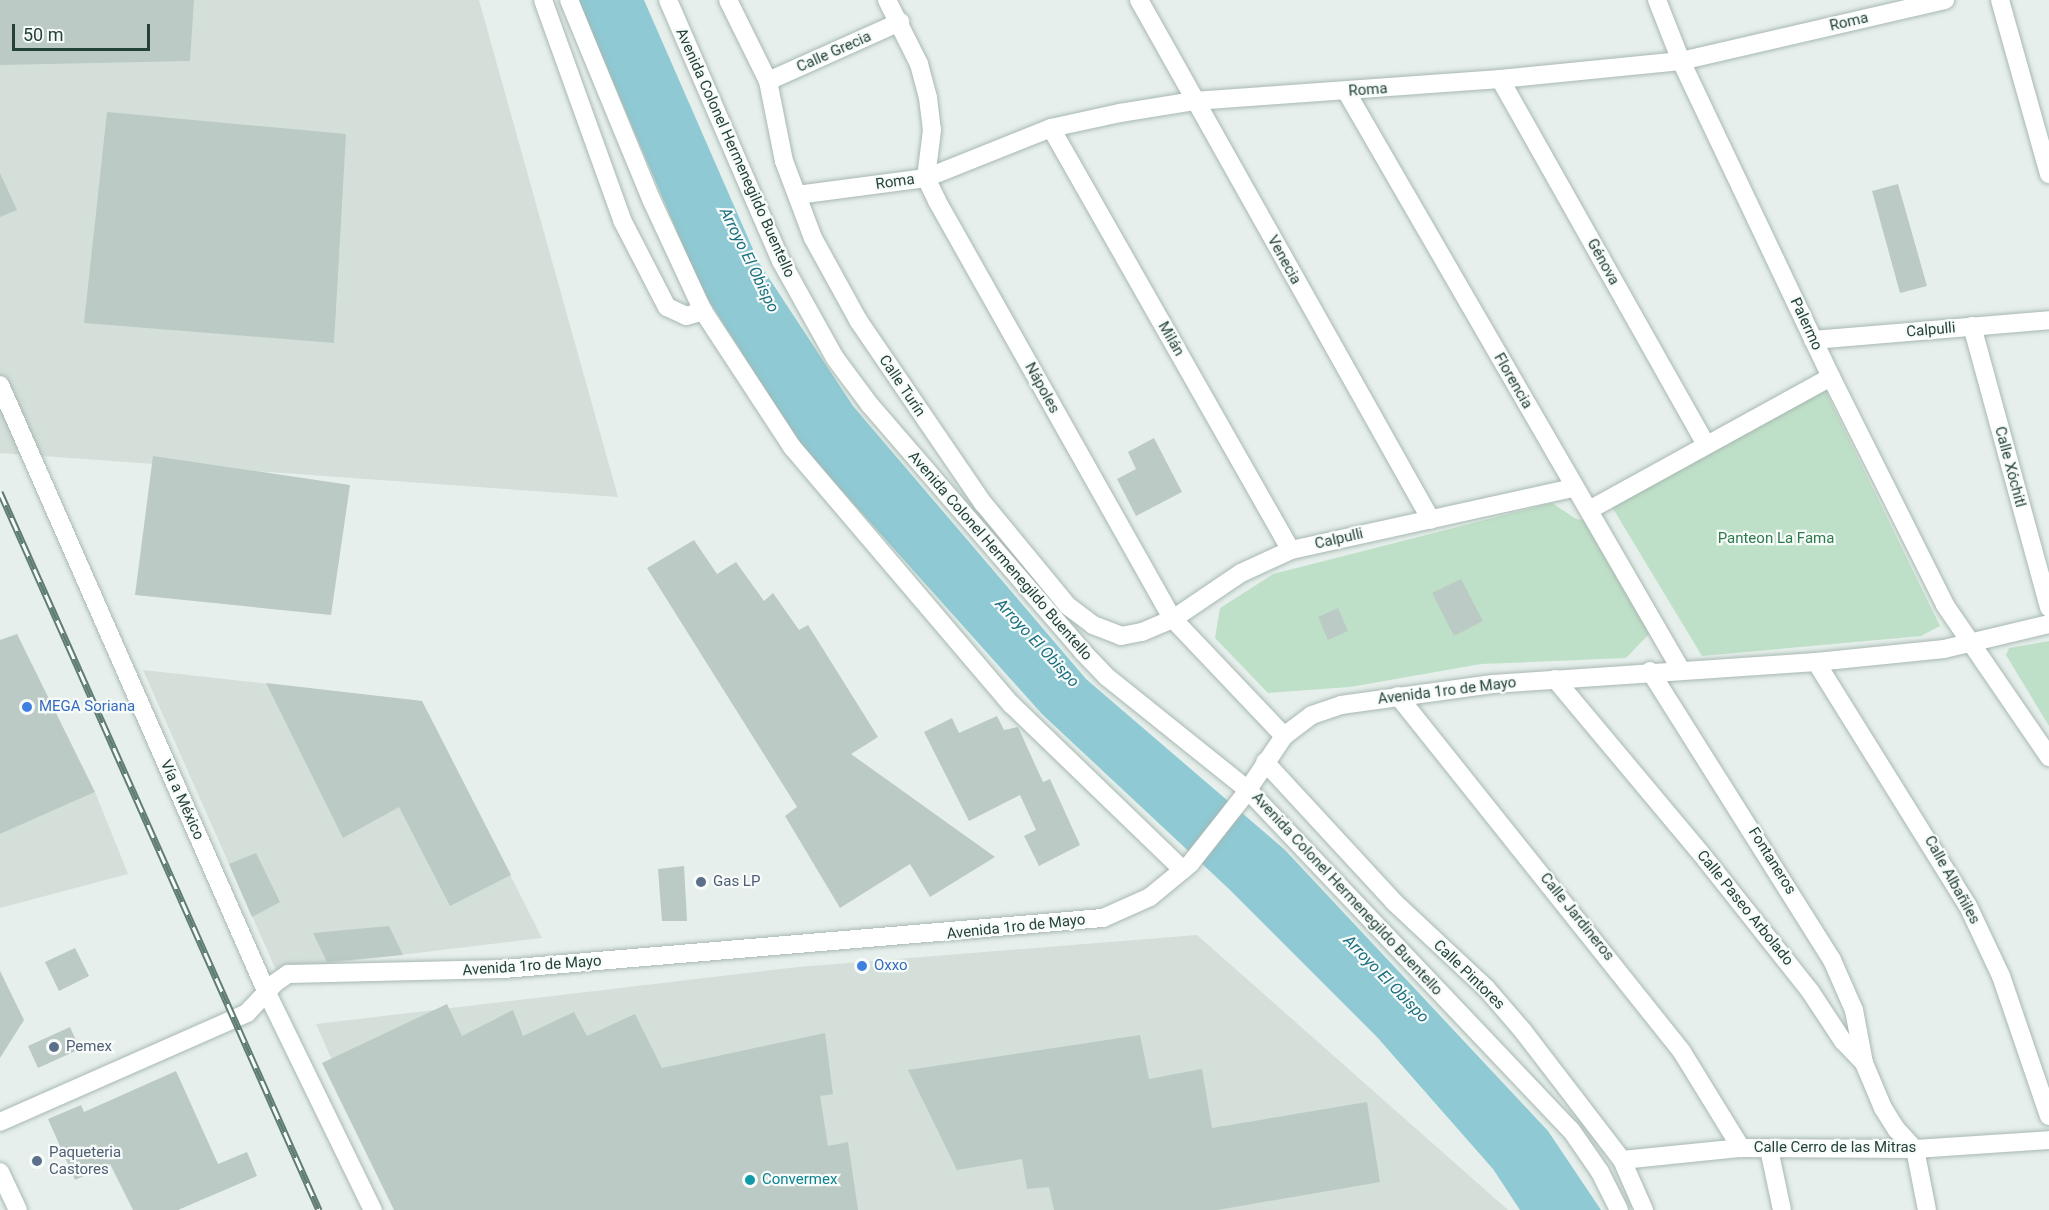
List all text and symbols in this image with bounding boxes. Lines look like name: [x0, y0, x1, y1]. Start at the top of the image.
street label: Roma: [1828, 9, 1870, 35]
scale bar: [15, 12, 153, 50]
text: 50 m: [23, 24, 63, 45]
street label: Avenida Colonel Hermenegildo Buentello: [672, 26, 798, 280]
street label: Calle Grecia: [794, 28, 874, 76]
street label: Roma: [1348, 80, 1388, 100]
street label: Roma: [874, 170, 916, 194]
water label: Arroyo El Obispo: [715, 204, 783, 316]
street label: Venecia: [1263, 232, 1305, 288]
street label: Génova: [1583, 236, 1623, 288]
street label: Palermo: [1786, 295, 1826, 353]
street label: Milán: [1154, 319, 1188, 359]
street label: Calpulli: [1906, 319, 1956, 341]
street label: Florencia: [1490, 350, 1536, 412]
street label: Calle Turín: [875, 352, 929, 420]
street label: Nápoles: [1021, 360, 1063, 416]
street label: Calle Xóchitl: [1991, 425, 2029, 509]
street label: Avenida Colonel Hermenegildo Buentello: [904, 448, 1096, 664]
street label: Calpulli: [1313, 525, 1365, 553]
park label: Panteon La Fama: [1718, 530, 1834, 548]
water label: Arroyo El Obispo: [991, 595, 1083, 691]
street label: Avenida 1ro de Mayo: [1377, 674, 1517, 708]
place label: MEGA Soriana: [39, 698, 135, 716]
marker: MEGA Soriana: [20, 700, 34, 714]
street label: Vía a México: [156, 757, 208, 843]
street label: Avenida Colonel Hermenegildo Buentello: [1248, 789, 1446, 999]
street label: Fontaneros: [1744, 824, 1800, 898]
street label: Calle Albañiles: [1920, 833, 1984, 927]
street label: Calle Paseo Arbolado: [1693, 847, 1797, 969]
street label: Calle Jardineros: [1536, 869, 1618, 965]
place label: Gas LP: [713, 873, 760, 891]
marker: Gas LP: [694, 875, 708, 889]
street label: Avenida 1ro de Mayo: [946, 911, 1086, 943]
water label: Arroyo El Obispo: [1339, 931, 1433, 1027]
street label: Calle Pintores: [1430, 936, 1508, 1014]
street label: Avenida 1ro de Mayo: [462, 952, 602, 980]
place label: Oxxo: [874, 957, 908, 975]
marker: Oxxo: [855, 959, 869, 973]
place label: Pemex: [66, 1038, 112, 1056]
marker: Pemex: [47, 1040, 61, 1054]
street label: Calle Cerro de las Mitras: [1754, 1139, 1916, 1157]
place label: Paqueteria Castores: [49, 1143, 121, 1178]
marker: Paqueteria Castores: [30, 1154, 44, 1168]
place label: Convermex: [762, 1171, 837, 1189]
marker: Convermex: [743, 1173, 757, 1187]

